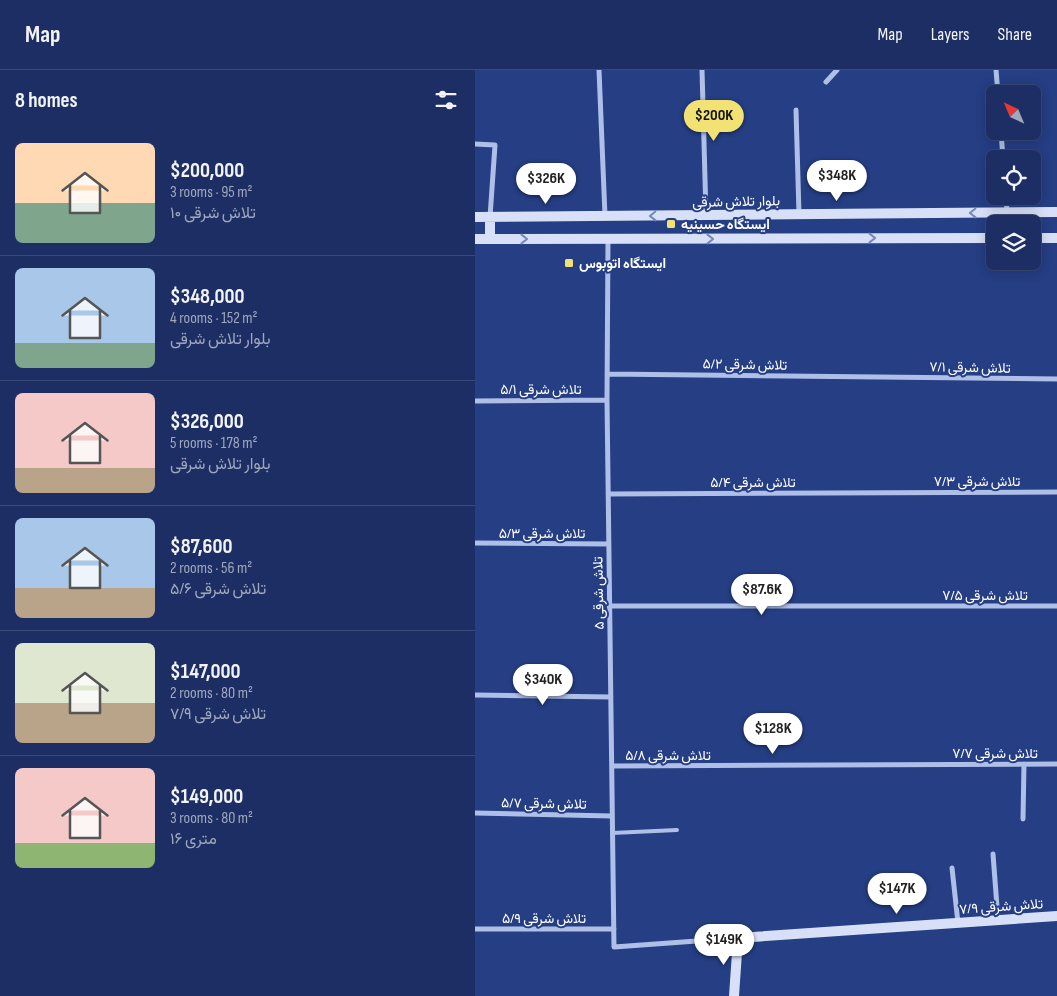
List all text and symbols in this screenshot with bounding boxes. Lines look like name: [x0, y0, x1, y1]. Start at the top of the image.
text: Map: [25, 20, 60, 49]
text: Map: [878, 24, 903, 45]
text: Layers: [931, 24, 970, 45]
text: Share: [998, 24, 1032, 45]
north arrow: [986, 85, 1041, 140]
map controls: [986, 85, 1041, 270]
icon: filters: [432, 86, 460, 114]
text: 8 homes: [15, 88, 78, 113]
pin: $200K: [679, 100, 749, 142]
text: $200K: [695, 106, 733, 125]
button: locate: [986, 150, 1041, 205]
text: $200,000: [170, 158, 244, 183]
pin: $348K: [802, 160, 872, 202]
pin: $326K: [511, 162, 581, 205]
icon: home: [55, 163, 115, 223]
text: $348K: [818, 166, 856, 185]
text: $326K: [527, 169, 565, 188]
text: 3 rooms · 95 m²: [170, 183, 252, 202]
street label: بلوار تلاش شرقی: [692, 192, 780, 211]
text: تلاش شرقی ۱۰: [170, 204, 256, 223]
one-way arrow: [969, 208, 977, 218]
one-way arrow: [649, 211, 657, 221]
button: layers: [986, 215, 1041, 270]
place label: ایستگاه حسینیه: [681, 216, 770, 233]
marker: ایستگاه حسینیه: [665, 218, 677, 230]
one-way arrow: [868, 233, 876, 243]
one-way arrow: [520, 234, 528, 244]
one-way arrow: [706, 234, 714, 244]
place label: ایستگاه اتوبوس: [579, 255, 666, 272]
marker: ایستگاه اتوبوس: [563, 257, 575, 269]
text: $348,000: [170, 284, 245, 309]
icon: home: [55, 288, 115, 348]
text: 4 rooms · 152 m²: [170, 309, 258, 328]
text: بلوار تلاش شرقی: [170, 330, 270, 349]
street label: ۵/۲ تلاش شرقی: [702, 355, 788, 374]
street label: ۷/۱ تلاش شرقی: [929, 358, 1011, 377]
street label: ۵/۱ تلاش شرقی: [500, 381, 582, 398]
text: $326,000: [170, 409, 244, 434]
icon: home: [55, 413, 115, 473]
text: 5 rooms · 178 m²: [170, 434, 258, 453]
text: بلوار تلاش شرقی: [170, 455, 270, 474]
street label: ۷/۳ تلاش شرقی: [934, 473, 1021, 490]
street label: ۵/۴ تلاش شرقی: [710, 474, 796, 491]
street label: ۵/۳ تلاش شرقی: [499, 525, 586, 542]
text: $87,600: [170, 534, 232, 559]
icon: home: [55, 538, 115, 598]
street label: ۵ تلاش شرقی: [589, 556, 608, 630]
text: 2 rooms · 56 m²: [170, 559, 252, 578]
pin: $87.6K: [721, 574, 803, 616]
text: ۵/۶ تلاش شرقی: [170, 580, 266, 599]
text: $87.6K: [742, 580, 782, 599]
street label: ۷/۵ تلاش شرقی: [942, 587, 1028, 604]
text: $147,000: [170, 659, 241, 684]
icon: home: [55, 663, 115, 723]
pin: $340K: [508, 664, 578, 706]
text: $340K: [524, 670, 562, 689]
text: 2 rooms · 80 m²: [170, 684, 253, 703]
text: ۷/۹ تلاش شرقی: [170, 705, 266, 724]
pin: $128K: [738, 712, 808, 755]
text: $128K: [754, 719, 792, 738]
street label: ۷/۷ تلاش شرقی: [952, 745, 1038, 762]
street label: ۵/۸ تلاش شرقی: [625, 747, 711, 764]
text: $149,000: [170, 784, 243, 809]
icon: home: [55, 788, 115, 848]
street label: ۵/۷ تلاش شرقی: [501, 794, 587, 813]
text: 3 rooms · 80 m²: [170, 809, 253, 828]
text: ۱۶ متری: [170, 830, 217, 849]
pin: $147K: [862, 872, 932, 915]
text: $147K: [879, 879, 915, 898]
street label: ۷/۹ تلاش شرقی: [958, 895, 1044, 918]
street label: ۵/۹ تلاش شرقی: [502, 910, 586, 927]
pin: $149K: [689, 924, 759, 966]
text: $149K: [705, 930, 743, 949]

